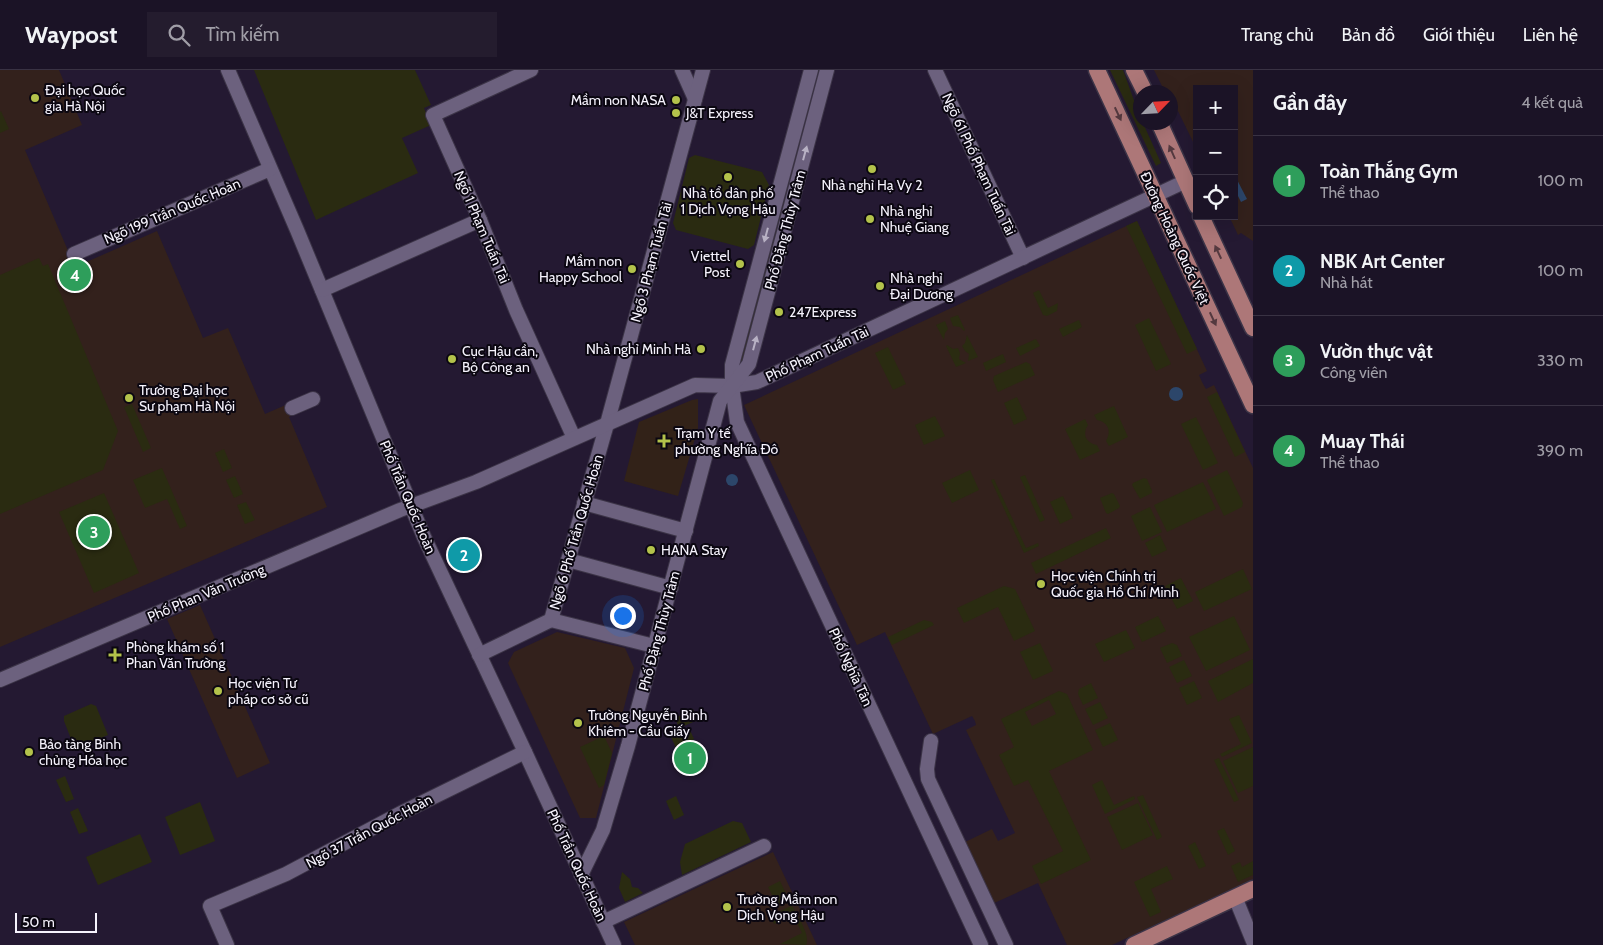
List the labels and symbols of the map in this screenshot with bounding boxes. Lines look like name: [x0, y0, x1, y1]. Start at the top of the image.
place label: Đại học Quốc gia Hà Nội: [45, 81, 125, 115]
north arrow: [1133, 85, 1178, 130]
street label: Ngõ 61 Phố Phạm Tuấn Tài: [938, 90, 1020, 238]
place label: Mầm non NASA: [571, 91, 666, 109]
marker: Đại học Quốc gia Hà Nội: [29, 92, 41, 104]
marker: Mầm non NASA: [670, 94, 682, 106]
place label: J&T Express: [685, 104, 753, 122]
marker: J&T Express: [670, 107, 682, 119]
one-way arrow: [1114, 107, 1122, 121]
one-way arrow: [801, 145, 809, 160]
one-way arrow: [1168, 145, 1176, 159]
marker: Nhà nghỉ Hạ Vy 2: [866, 163, 878, 175]
street label: Ngõ 1 Phạm Tuấn Tài: [450, 168, 514, 286]
street label: Phố Đặng Thùy Trâm: [760, 168, 810, 292]
street label: Đường Hoàng Quốc Việt: [1136, 169, 1214, 308]
marker: Nhà tổ dân phố 1 Dịch Vọng Hậu: [722, 171, 734, 183]
street label: Ngõ 199 Trần Quốc Hoàn: [101, 174, 243, 248]
place label: Nhà nghỉ Hạ Vy 2: [821, 176, 923, 194]
place label: Nhà tổ dân phố 1 Dịch Vọng Hậu: [680, 184, 776, 218]
street label: Ngõ 3 Phạm Tuấn Tài: [626, 200, 676, 324]
place label: Nhà nghỉ Nhuệ Giang: [880, 202, 950, 236]
marker: Nhà nghỉ Nhuệ Giang: [864, 213, 876, 225]
one-way arrow: [762, 228, 770, 243]
one-way arrow: [1214, 245, 1222, 259]
place label: Viettel Post: [691, 247, 731, 281]
place label: Mầm non Happy School: [539, 252, 623, 286]
pin: 4: [59, 256, 91, 294]
marker: Viettel Post: [734, 258, 746, 270]
marker: Mầm non Happy School: [626, 263, 638, 275]
place label: Nhà nghỉ Đại Dương: [890, 269, 954, 303]
marker: Nhà nghỉ Đại Dương: [874, 280, 886, 292]
place label: 247Express: [789, 303, 857, 321]
marker: 247Express: [773, 306, 785, 318]
one-way arrow: [1209, 312, 1217, 326]
street label: Phố Phạm Tuấn Tài: [763, 322, 871, 386]
one-way arrow: [751, 336, 759, 351]
place label: Nhà nghỉ Minh Hà: [586, 340, 691, 358]
place label: Cục Hậu cần, Bộ Công an: [462, 342, 538, 376]
marker: Nhà nghỉ Minh Hà: [695, 343, 707, 355]
marker: Cục Hậu cần, Bộ Công an: [446, 353, 458, 365]
place label: Trường Đại học Sư phạm Hà Nội: [139, 381, 235, 415]
marker: Trường Đại học Sư phạm Hà Nội: [123, 392, 135, 404]
place label: Trạm Y tế phường Nghĩa Đô: [675, 424, 779, 458]
marker: Trạm Y tế phường Nghĩa Đô: [657, 434, 671, 448]
street label: Phố Trần Quốc Hoàn: [376, 437, 440, 557]
street label: Ngõ 6 Phố Trần Quốc Hoàn: [545, 452, 607, 612]
pin: 3: [78, 513, 110, 551]
pin: 2: [448, 536, 480, 574]
place label: HANA Stay: [661, 541, 727, 559]
marker: HANA Stay: [645, 544, 657, 556]
street label: Phố Phan Văn Trường: [145, 560, 268, 626]
place label: Học viện Chính trị Quốc gia Hồ Chí Minh: [1051, 567, 1179, 601]
street label: Phố Đặng Thùy Trâm: [634, 569, 684, 693]
marker: Học viện Chính trị Quốc gia Hồ Chí Minh: [1035, 578, 1047, 590]
your location: [610, 603, 636, 629]
street label: Phố Nghĩa Tân: [825, 625, 877, 709]
place label: Phòng khám số 1 Phan Văn Trường: [126, 638, 226, 672]
marker: Phòng khám số 1 Phan Văn Trường: [108, 648, 122, 662]
place label: Học viện Tư pháp cơ sở cũ: [228, 674, 309, 708]
marker: Học viện Tư pháp cơ sở cũ: [212, 685, 224, 697]
place label: Trường Nguyễn Bỉnh Khiêm - Cầu Giấy: [588, 706, 707, 740]
marker: Trường Nguyễn Bỉnh Khiêm - Cầu Giấy: [572, 717, 584, 729]
place label: Bảo tàng Binh chủng Hóa học: [39, 735, 127, 769]
pin: 1: [674, 739, 706, 777]
marker: Bảo tàng Binh chủng Hóa học: [23, 746, 35, 758]
street label: Ngõ 37 Trần Quốc Hoàn: [303, 790, 435, 872]
street label: Phố Trần Quốc Hoàn: [543, 806, 611, 924]
place label: Trường Mầm non Dịch Vọng Hậu: [737, 890, 838, 924]
marker: Trường Mầm non Dịch Vọng Hậu: [721, 901, 733, 913]
scale bar: [15, 910, 98, 933]

